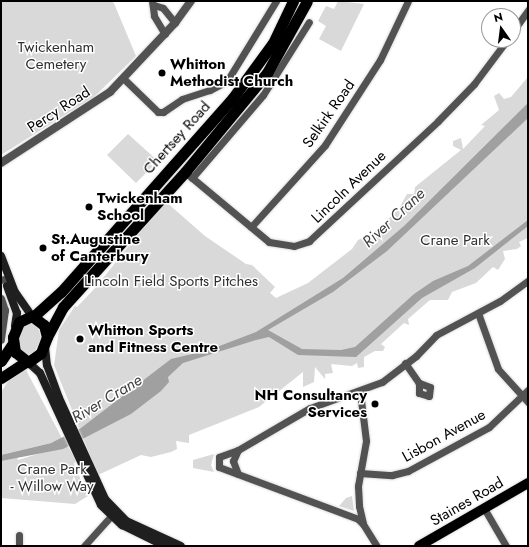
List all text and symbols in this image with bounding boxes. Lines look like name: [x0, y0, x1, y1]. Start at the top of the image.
north arrow: [481, 8, 521, 48]
text: N: [492, 9, 505, 26]
park label: Twickenham Cemetery: [18, 38, 94, 73]
place label: Whitton Methodist Church: [170, 55, 293, 90]
marker: Whitton Methodist Church: [157, 68, 167, 78]
street label: Selkirk Road: [299, 77, 359, 151]
street label: Percy Road: [24, 83, 94, 137]
street label: Chertsey Road: [140, 98, 214, 178]
street label: Lincoln Avenue: [308, 147, 390, 227]
water label: River Crane: [359, 184, 429, 252]
place label: Twickenham School: [97, 189, 182, 224]
marker: Twickenham School: [84, 202, 94, 212]
place label: St.Augustine of Canterbury: [51, 230, 149, 265]
park label: Crane Park: [420, 232, 490, 250]
marker: St.Augustine of Canterbury: [38, 243, 48, 253]
park label: Lincoln Field Sports Pitches: [84, 273, 258, 291]
place label: Whitton Sports and Fitness Centre: [88, 321, 218, 356]
marker: Whitton Sports and Fitness Centre: [75, 334, 85, 344]
water label: River Crane: [68, 371, 146, 427]
place label: NH Consultancy Services: [255, 386, 367, 421]
marker: NH Consultancy Services: [370, 399, 380, 409]
street label: Lisbon Avenue: [399, 406, 489, 466]
park label: Crane Park - Willow Way: [10, 460, 94, 495]
street label: Staines Road: [427, 474, 507, 530]

